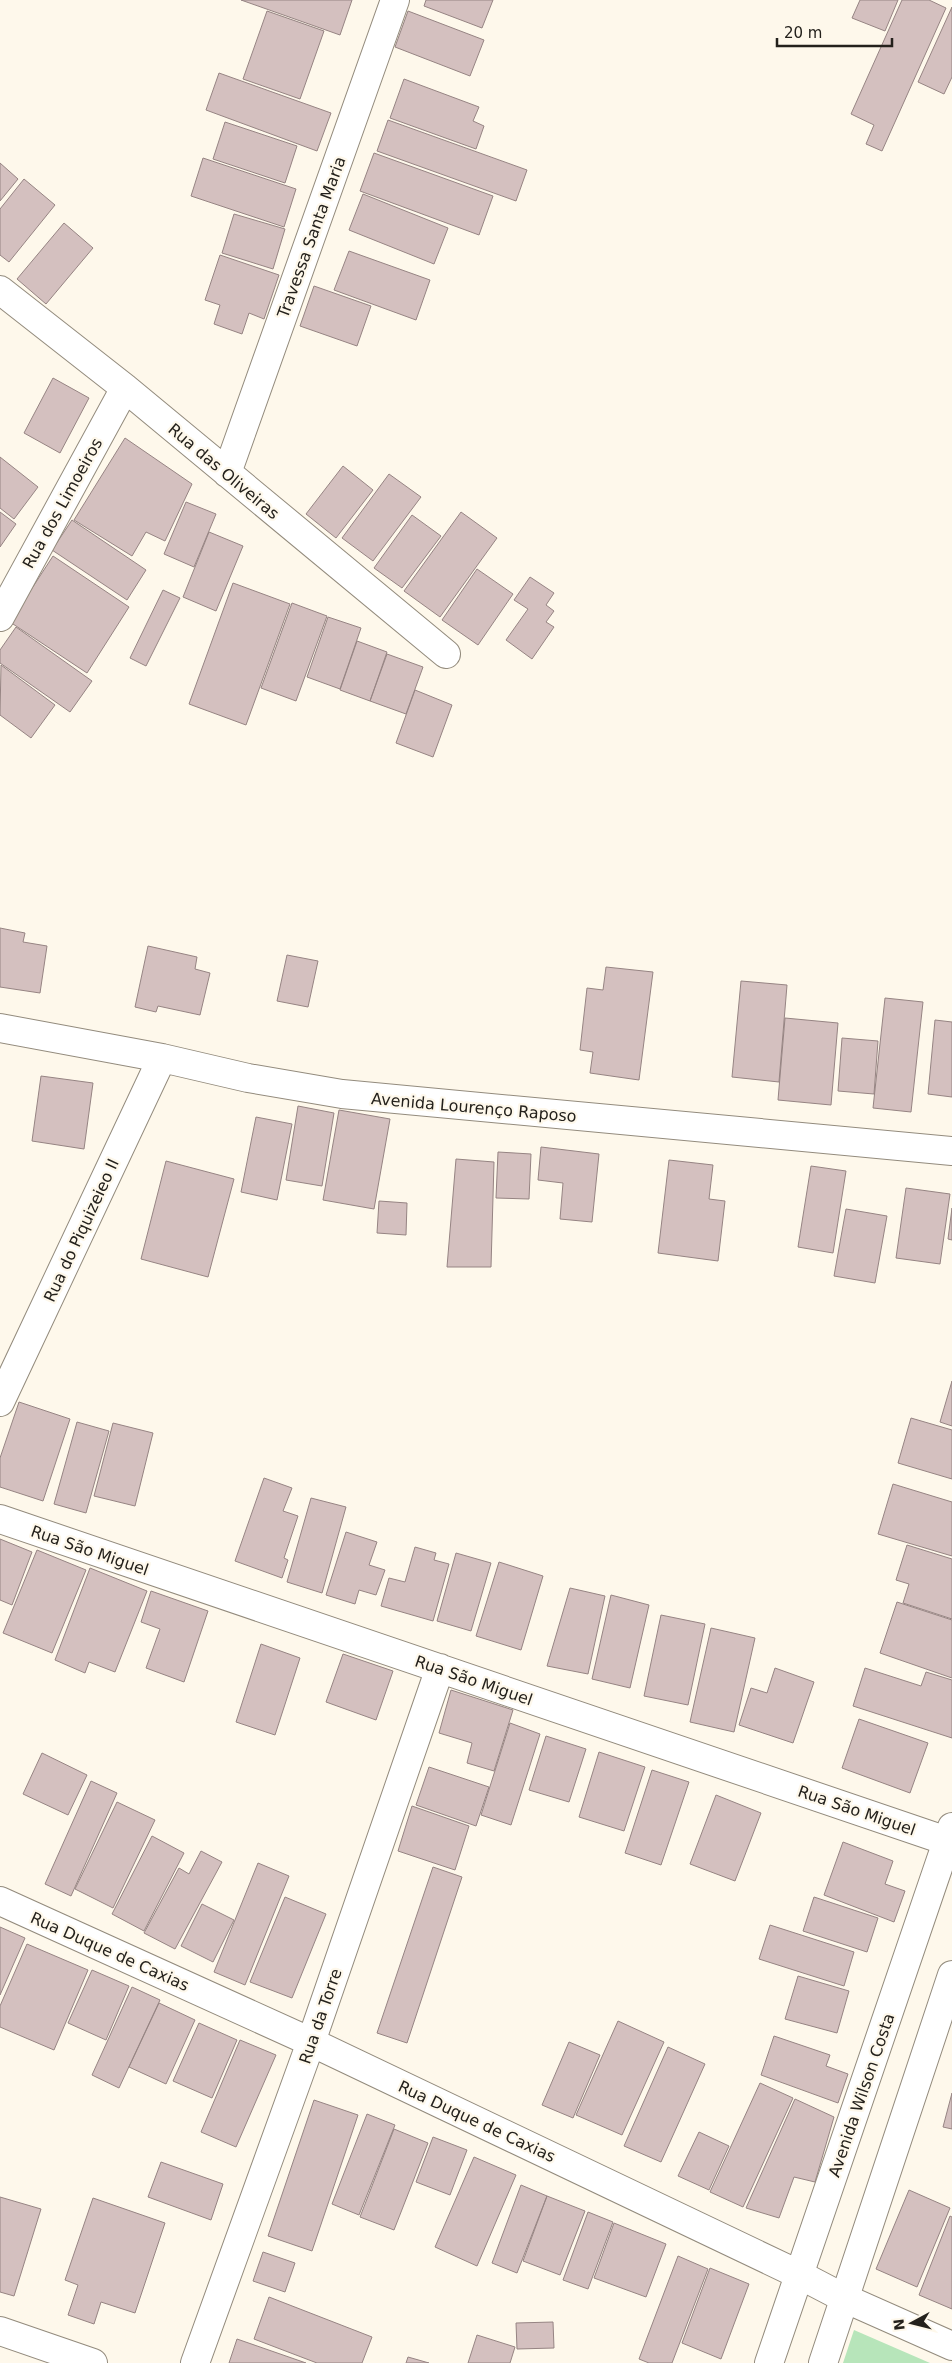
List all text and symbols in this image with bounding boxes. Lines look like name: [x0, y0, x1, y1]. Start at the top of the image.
scale bar: [777, 15, 892, 47]
text: 20 m: [784, 24, 822, 42]
street label: Travessa Santa Maria: [273, 154, 350, 321]
street label: Rua das Oliveiras: [164, 420, 283, 523]
street label: Rua dos Limoeiros: [19, 435, 106, 572]
street label: Avenida Lourenço Raposo: [370, 1089, 577, 1126]
street label: Rua do Piquizeieo II: [40, 1156, 123, 1305]
street label: Rua São Miguel: [29, 1521, 151, 1579]
street label: Rua São Miguel: [413, 1651, 535, 1709]
street label: Rua São Miguel: [796, 1781, 918, 1839]
street label: Rua Duque de Caxias: [28, 1908, 192, 1995]
street label: Rua da Torre: [295, 1966, 346, 2066]
street label: Avenida Wilson Costa: [824, 2011, 898, 2180]
street label: Rua Duque de Caxias: [395, 2077, 558, 2166]
north arrow: [887, 2298, 937, 2348]
text: N: [890, 2318, 908, 2331]

